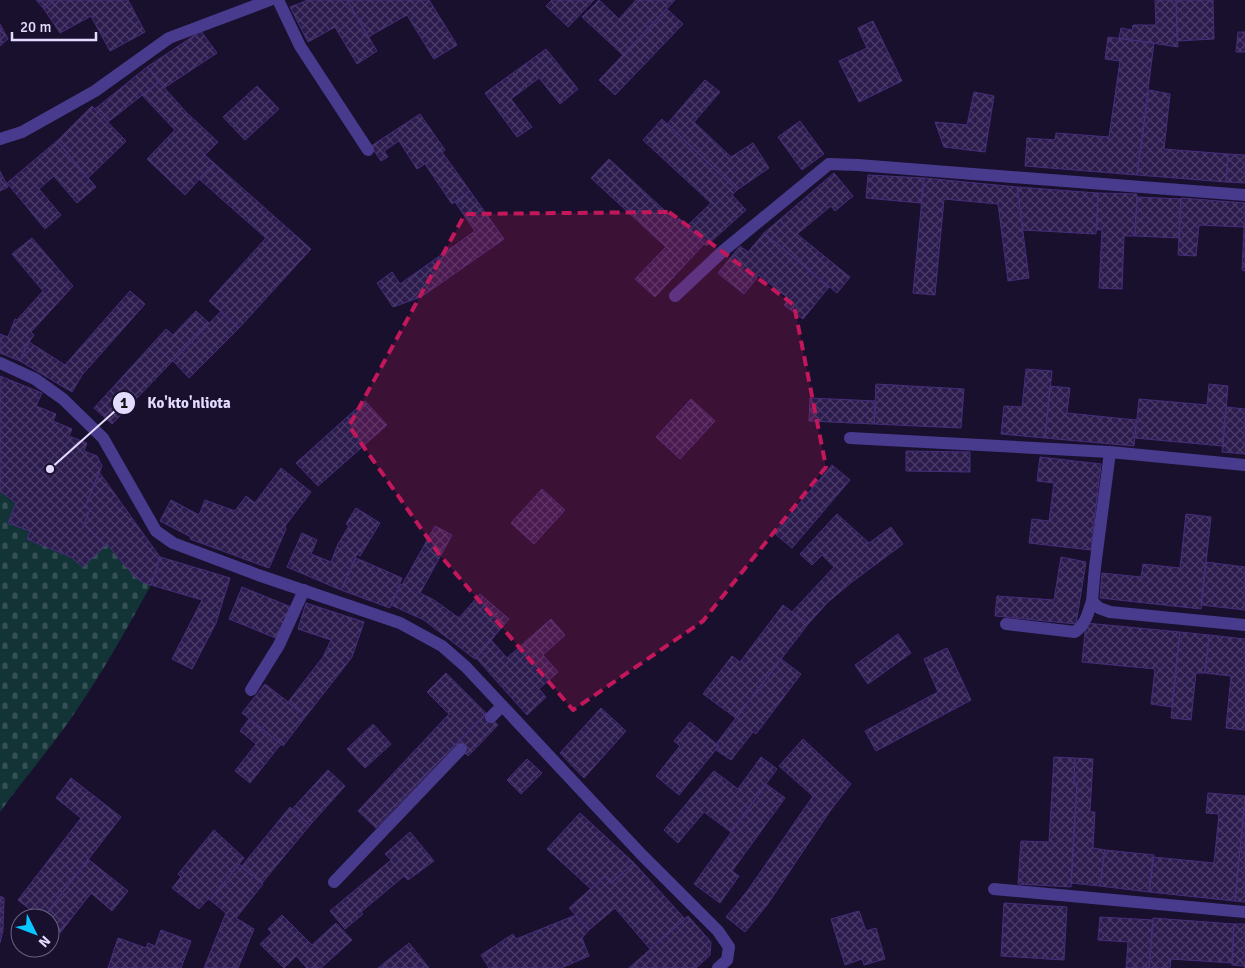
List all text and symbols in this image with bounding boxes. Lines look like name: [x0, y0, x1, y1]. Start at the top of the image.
scale bar: [12, 10, 96, 42]
text: 20 m: [20, 18, 51, 36]
callout: Ko'kto'nliota: [112, 388, 240, 418]
text: 1: [120, 394, 128, 412]
text: Ko'kto'nliota: [147, 394, 231, 412]
north arrow: [10, 908, 60, 958]
text: N: [35, 932, 54, 951]

